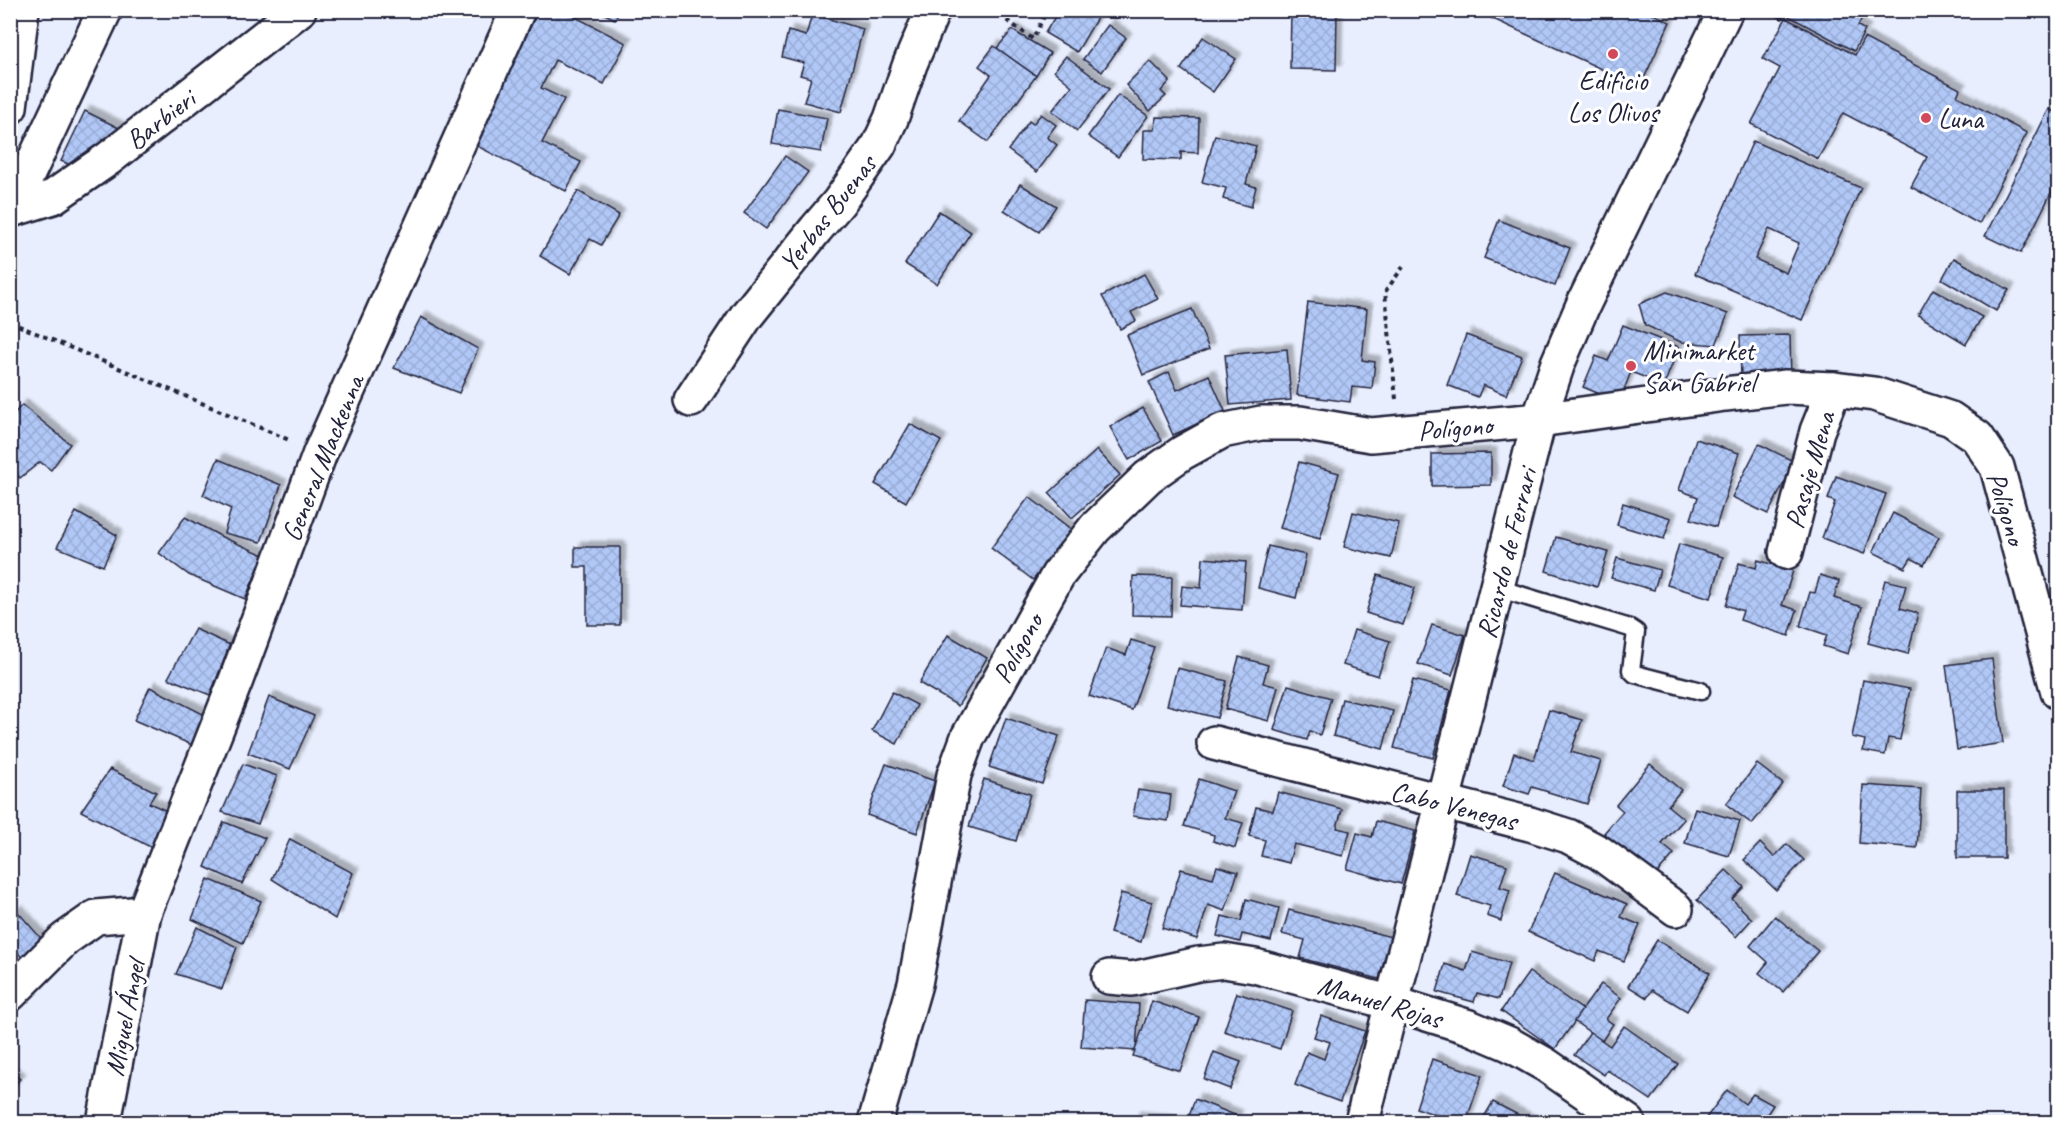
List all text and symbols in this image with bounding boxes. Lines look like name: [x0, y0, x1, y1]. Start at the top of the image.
marker: Edificio Los Olivos: [1606, 47, 1620, 61]
place label: Edificio Los Olivos: [1568, 63, 1661, 130]
street label: Barbieri: [119, 79, 205, 157]
place label: Luna: [1938, 101, 1985, 136]
marker: Luna: [1919, 111, 1933, 125]
street label: Yerbas Buenas: [771, 146, 885, 279]
place label: Minimarket San Gabriel: [1643, 333, 1760, 400]
marker: Minimarket San Gabriel: [1624, 359, 1638, 373]
street label: General Mackenna: [273, 368, 373, 546]
street label: Pasaje Mena: [1776, 406, 1843, 532]
street label: Polígono: [1417, 407, 1497, 448]
street label: Ricardo de Ferrari: [1468, 461, 1545, 642]
street label: Polígono: [1979, 467, 2035, 552]
street label: Polígono: [984, 605, 1052, 689]
street label: Cabo Venegas: [1387, 773, 1523, 839]
street label: Miguel Ángel: [96, 952, 154, 1079]
street label: Manuel Rojas: [1314, 967, 1448, 1036]

